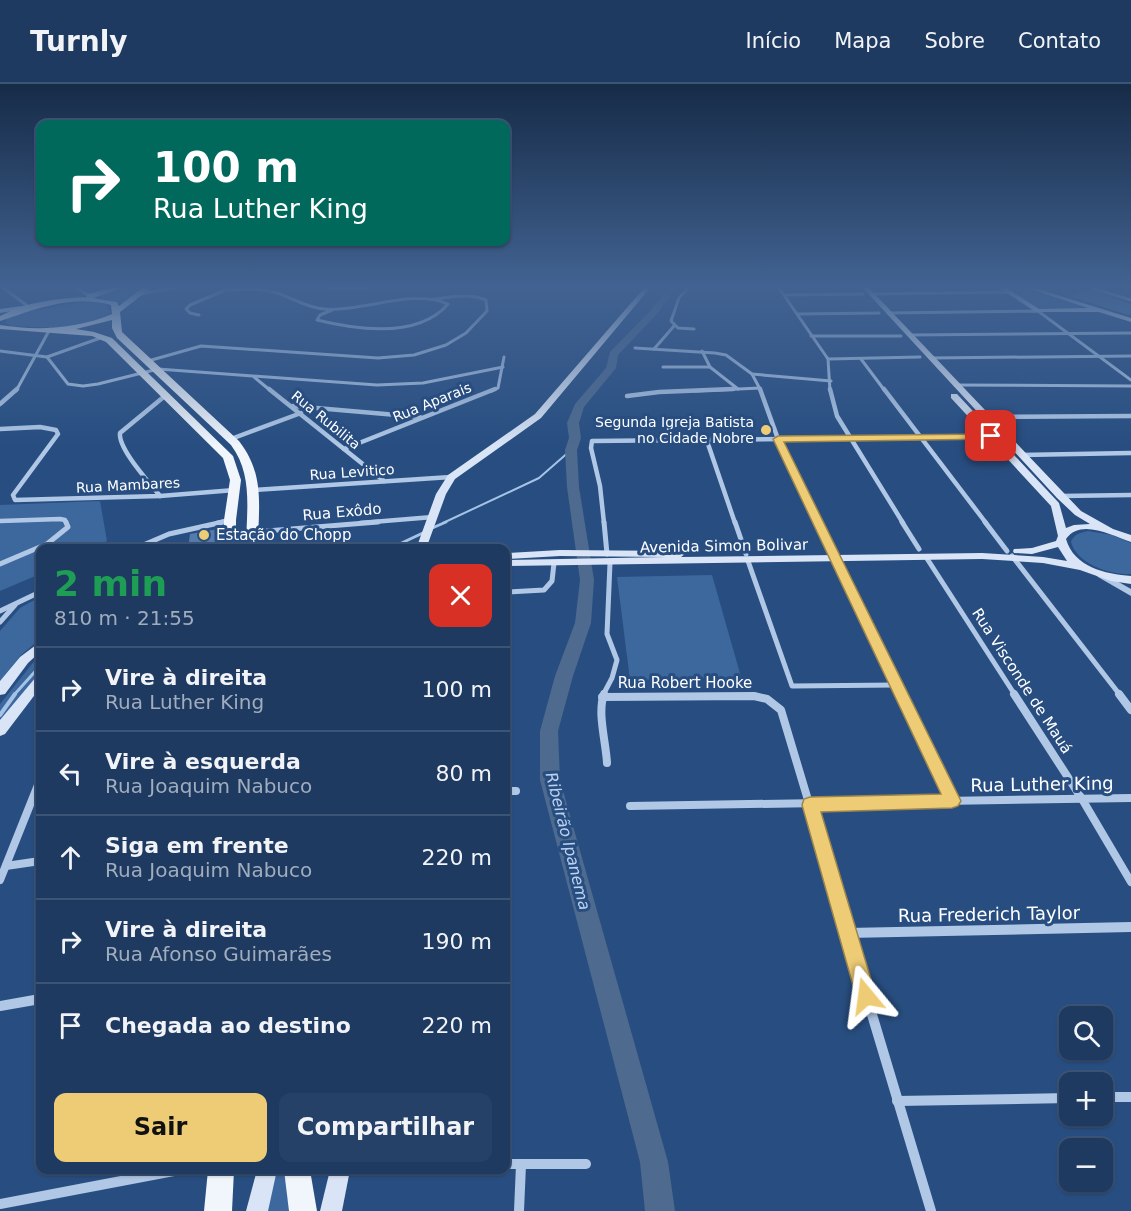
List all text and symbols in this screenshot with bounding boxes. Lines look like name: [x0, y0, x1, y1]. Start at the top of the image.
text: Turnly: [30, 25, 128, 58]
text: Início: [746, 29, 801, 53]
text: Mapa: [834, 29, 891, 53]
text: Sobre: [924, 29, 985, 53]
text: Contato: [1018, 29, 1101, 53]
text: 100 m: [153, 143, 299, 192]
icon: right: [54, 144, 132, 222]
text: Rua Luther King: [153, 193, 368, 224]
street label: Rua Aparais: [390, 379, 474, 425]
street label: Rua Rubilita: [288, 387, 364, 453]
pin: [965, 410, 1016, 461]
place label: Segunda Igreja Batista no Cidade Nobre: [595, 414, 754, 446]
icon: arrive: [974, 419, 1007, 452]
marker: Segunda Igreja Batista no Cidade Nobre: [759, 423, 773, 437]
street label: Rua Levitico: [309, 461, 395, 483]
street label: Rua Mambares: [76, 474, 180, 496]
street label: Rua Exôdo: [302, 500, 382, 524]
place label: Estação do Chopp: [216, 526, 351, 544]
marker: Estação do Chopp: [197, 528, 211, 542]
street label: Avenida Simon Bolivar: [640, 536, 809, 556]
text: 2 min: [54, 563, 167, 604]
button: close: [429, 564, 492, 627]
street label: Rua Visconde de Mauá: [968, 605, 1076, 757]
text: 810 m · 21:55: [54, 606, 195, 630]
text: Vire à direita: [105, 665, 267, 690]
icon: right: [54, 673, 87, 706]
street label: Rua Robert Hooke: [618, 674, 752, 692]
text: 100 m: [422, 677, 492, 702]
text: Rua Luther King: [105, 690, 264, 714]
text: Vire à esquerda: [105, 749, 301, 774]
icon: left: [54, 757, 87, 790]
text: 80 m: [436, 761, 492, 786]
water label: Ribeirão Ipanema: [542, 770, 594, 912]
street label: Rua Luther King: [970, 772, 1114, 796]
text: Rua Joaquim Nabuco: [105, 774, 312, 798]
text: Siga em frente: [105, 833, 289, 858]
icon: ahead: [54, 841, 87, 874]
text: 220 m: [422, 845, 492, 870]
text: Rua Joaquim Nabuco: [105, 858, 312, 882]
street label: Rua Frederich Taylor: [898, 902, 1081, 926]
text: Vire à direita: [105, 917, 267, 942]
icon: right: [54, 925, 87, 958]
text: 190 m: [422, 929, 492, 954]
text: Rua Afonso Guimarães: [105, 942, 332, 966]
position arrow: [834, 964, 898, 1028]
map controls: [1059, 1006, 1113, 1192]
button: search: [1059, 1006, 1113, 1060]
icon: arrive: [54, 1009, 87, 1042]
text: Chegada ao destino: [105, 1013, 351, 1038]
text: 220 m: [422, 1013, 492, 1038]
button: +: [1059, 1072, 1113, 1126]
button: Sair: [54, 1093, 267, 1162]
button: Compartilhar: [279, 1093, 492, 1162]
button: −: [1059, 1138, 1113, 1192]

